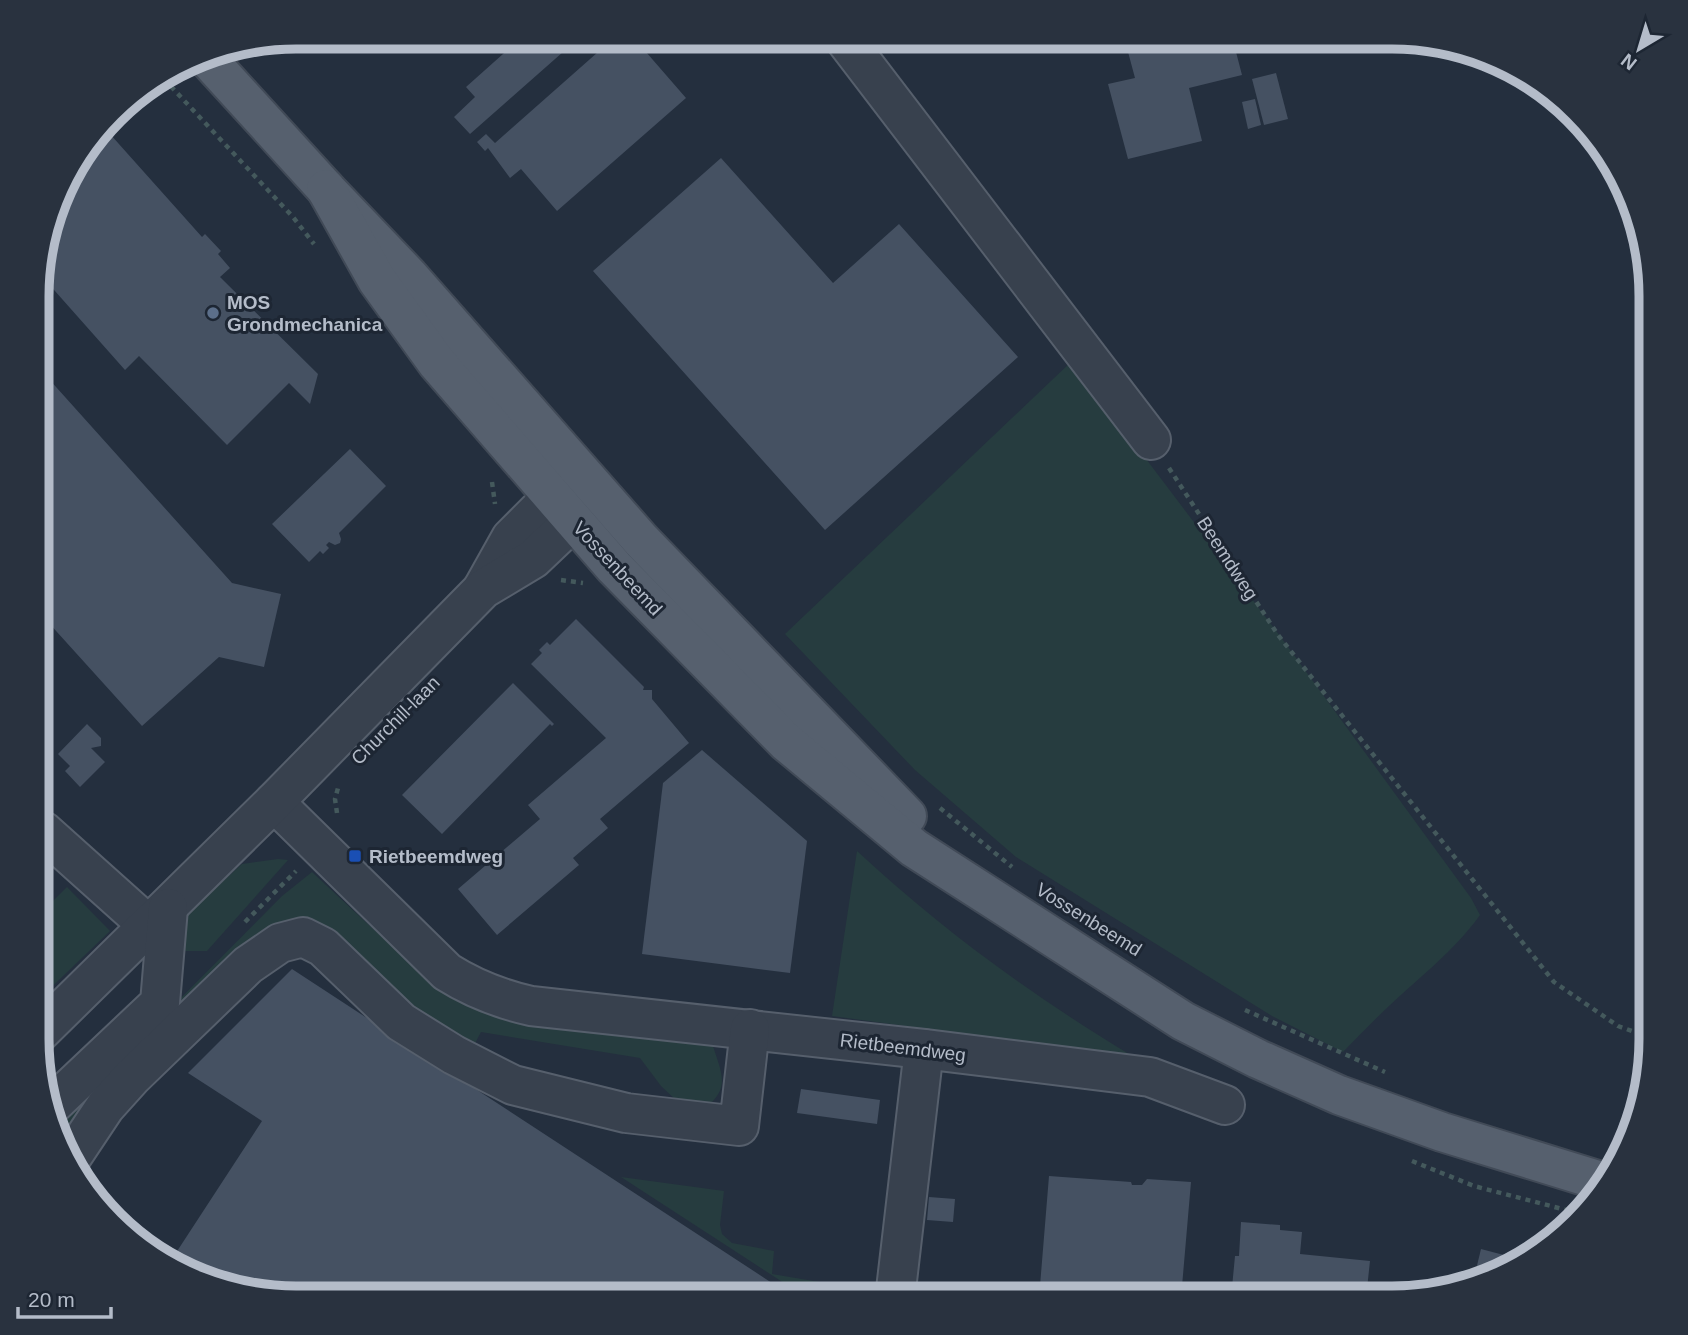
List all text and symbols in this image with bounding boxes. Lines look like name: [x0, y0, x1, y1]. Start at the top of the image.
north arrow: [1604, 14, 1674, 84]
text: N: [1617, 50, 1641, 75]
place label: MOS Grondmechanica: [227, 292, 383, 335]
marker: MOS Grondmechanica: [205, 305, 221, 321]
street label: Beemdweg: [1193, 513, 1262, 604]
street label: Vossenbeemd: [569, 517, 666, 620]
street label: Churchill-laan: [347, 672, 444, 769]
place label: Rietbeemdweg: [369, 846, 503, 867]
marker: Rietbeemdweg: [347, 848, 363, 864]
street label: Vossenbeemd: [1032, 879, 1145, 960]
street label: Rietbeemdweg: [839, 1029, 967, 1066]
scale bar: [18, 1276, 110, 1320]
text: 20 m: [28, 1288, 75, 1311]

